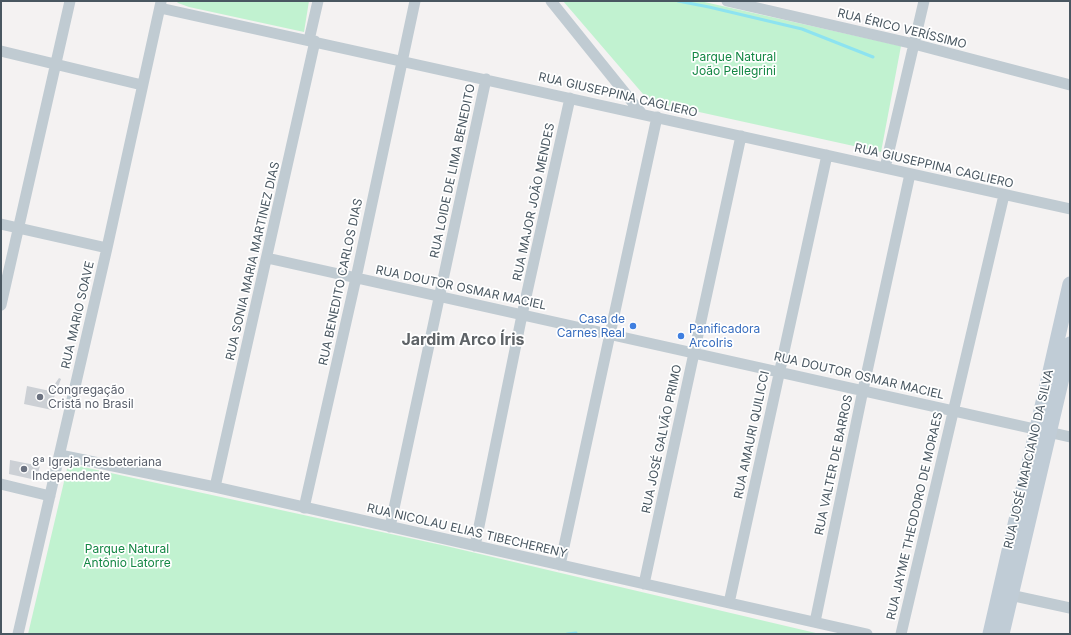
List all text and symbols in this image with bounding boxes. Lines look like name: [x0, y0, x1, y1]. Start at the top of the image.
street label: RUA ÉRICO VERÍSSIMO: [836, 6, 968, 52]
park label: Parque Natural João Pellegrini: [692, 50, 776, 78]
street label: RUA GIUSEPPINA CAGLIERO: [537, 70, 699, 120]
street label: RUA LOIDE DE LIMA BENEDITO: [427, 83, 479, 259]
street label: RUA MAJOR JOÃO MENDES: [510, 122, 558, 282]
street label: RUA GIUSEPPINA CAGLIERO: [853, 141, 1015, 191]
street label: RUA SONIA MARIA MARTINEZ DIAS: [223, 160, 283, 362]
street label: RUA BENEDITO CARLOS DIAS: [316, 197, 366, 367]
street label: RUA MARIO SOAVE: [59, 260, 97, 370]
street label: RUA DOUTOR OSMAR MACIEL: [374, 263, 548, 313]
place label: Casa de Carnes Real: [557, 312, 625, 340]
marker: Casa de Carnes Real: [628, 321, 638, 331]
place label: Panificadora ArcoIris: [689, 322, 760, 350]
district label: Jardim Arco Íris: [401, 330, 525, 350]
marker: Panificadora ArcoIris: [676, 331, 686, 341]
street label: RUA DOUTOR OSMAR MACIEL: [772, 349, 946, 403]
street label: RUA JOSÉ GALVÃO PRIMO: [639, 363, 685, 515]
street label: RUA JOSÉ MARCIANO DA SILVA: [1001, 368, 1057, 550]
street label: RUA AMAURI QUILICCI: [731, 370, 773, 500]
place label: Congregação Cristã no Brasil: [48, 383, 134, 411]
marker: Congregação Cristã no Brasil: [35, 392, 45, 402]
street label: RUA VALTER DE BARROS: [812, 393, 856, 537]
street label: RUA JAYME THEODORO DE MORAES: [884, 411, 946, 621]
place label: 8ª Igreja Presbeteriana Independente: [32, 455, 162, 483]
marker: 8ª Igreja Presbeteriana Independente: [19, 464, 29, 474]
street label: RUA NICOLAU ELIAS TIBECHERENY: [365, 501, 569, 561]
park label: Parque Natural Antônio Latorre: [83, 542, 171, 570]

